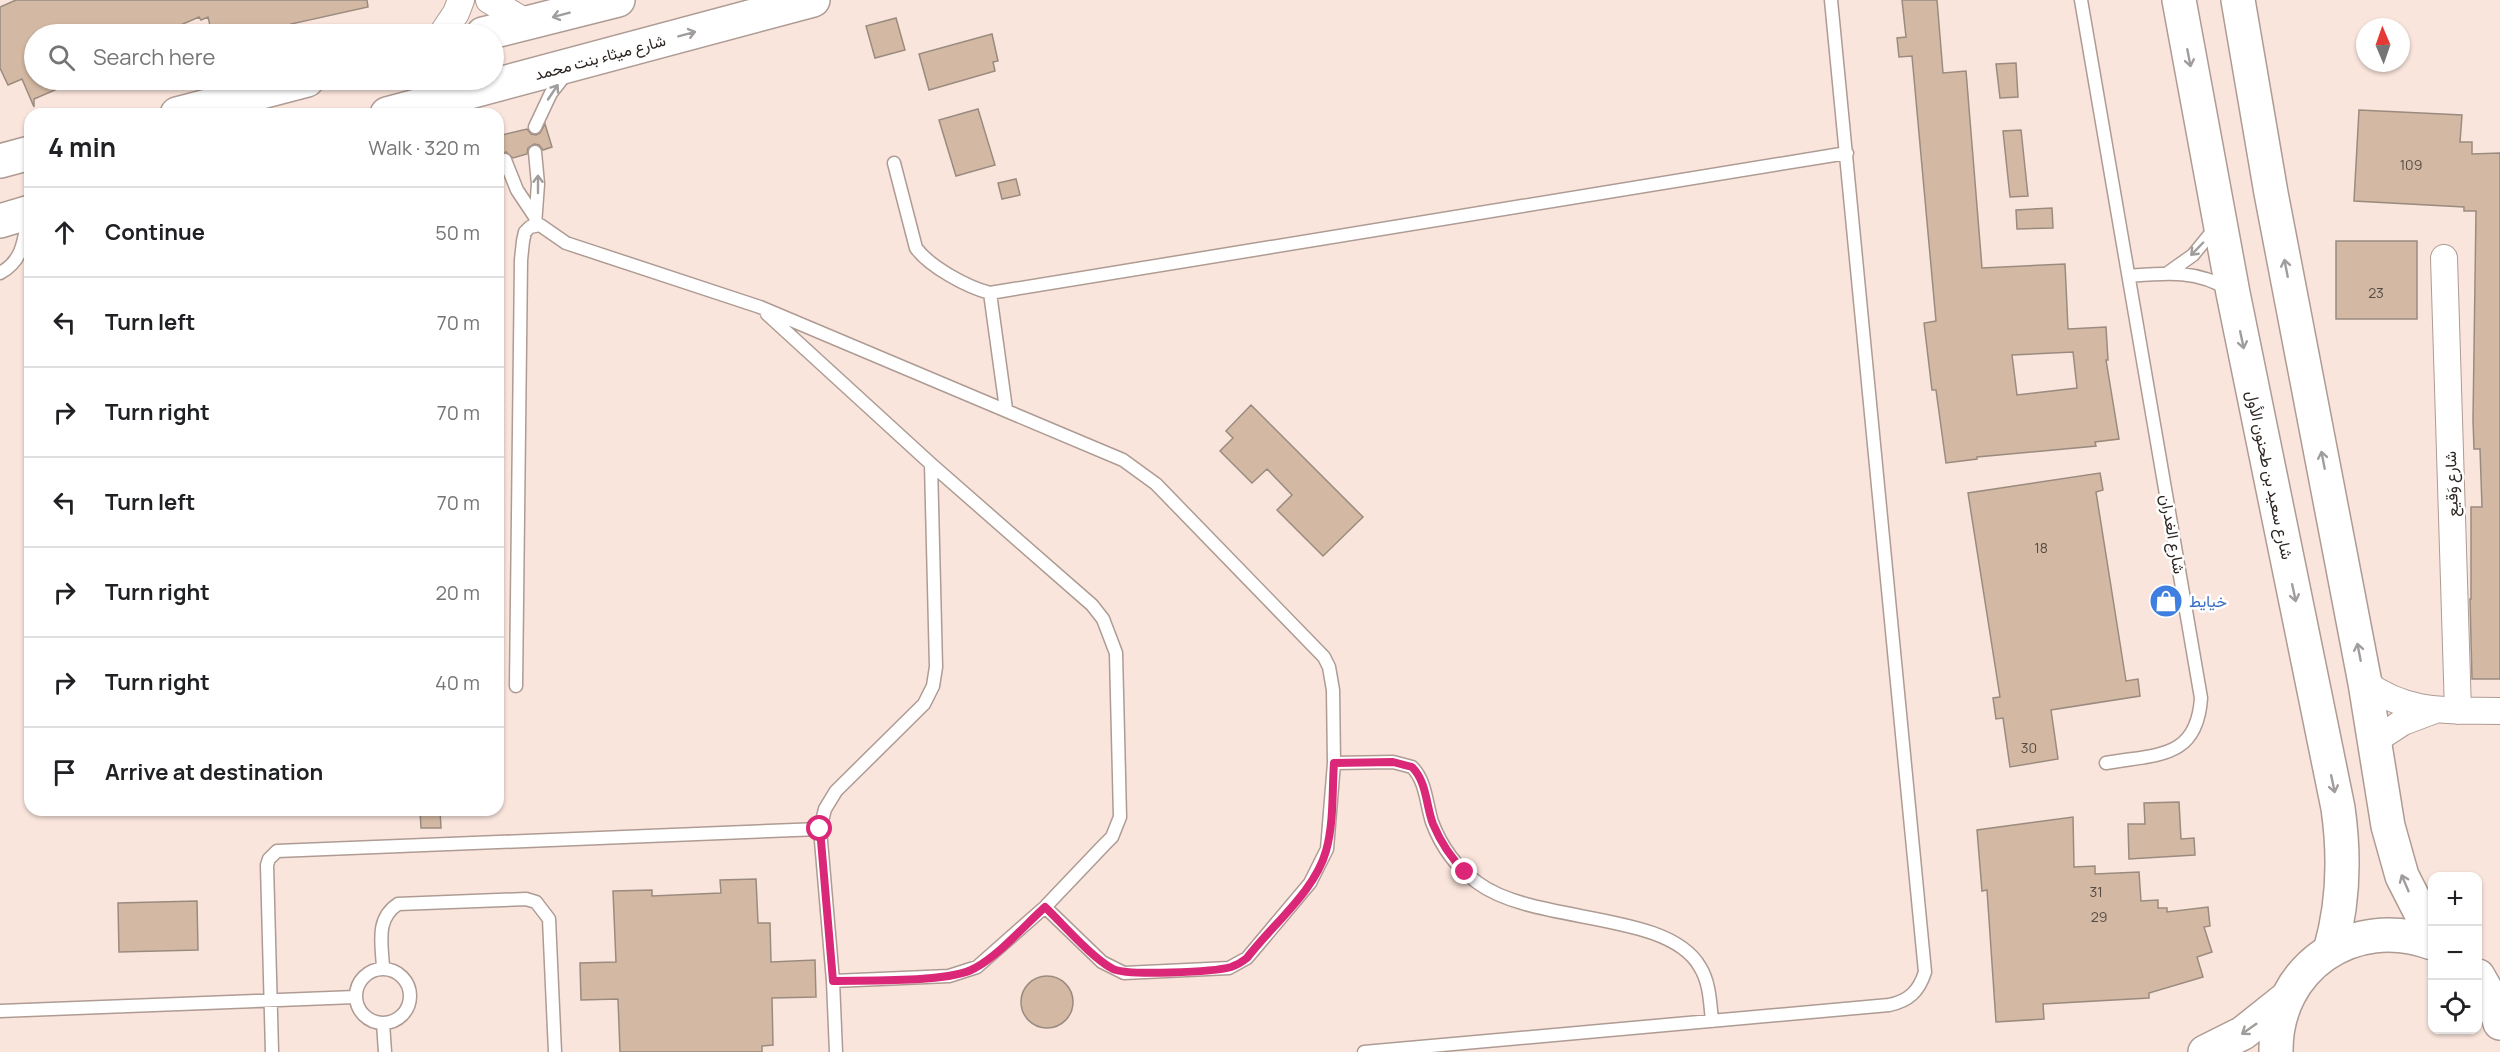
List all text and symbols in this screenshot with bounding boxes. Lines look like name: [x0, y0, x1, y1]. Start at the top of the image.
one-way arrow: [552, 10, 571, 21]
north arrow: [2356, 18, 2410, 72]
search box: [24, 24, 504, 90]
one-way arrow: [677, 28, 696, 39]
street label: شارع ميثاء بنت محمد: [532, 29, 668, 86]
icon: search: [45, 41, 78, 74]
text: Search here: [93, 42, 215, 72]
one-way arrow: [2184, 47, 2195, 67]
one-way arrow: [547, 84, 559, 101]
text: 4 min: [48, 129, 116, 165]
text: Walk · 320 m: [368, 134, 480, 161]
house number: 109: [2400, 155, 2422, 174]
one-way arrow: [532, 175, 544, 195]
icon: ahead: [48, 216, 81, 249]
text: Continue: [105, 217, 205, 247]
text: 50 m: [435, 219, 480, 246]
one-way arrow: [2190, 242, 2205, 257]
one-way arrow: [2280, 259, 2291, 279]
house number: 23: [2368, 283, 2384, 302]
icon: left: [48, 306, 81, 339]
text: Turn left: [105, 307, 195, 337]
text: 70 m: [437, 309, 480, 336]
one-way arrow: [2237, 330, 2248, 349]
street label: شارع سعيد بن طحنون الأول: [2240, 389, 2299, 562]
icon: right: [48, 396, 81, 429]
text: Turn right: [105, 397, 210, 427]
text: 70 m: [437, 399, 480, 426]
one-way arrow: [2317, 451, 2328, 470]
street label: شارع وَقيع: [2439, 451, 2464, 517]
icon: left: [48, 486, 81, 519]
text: Turn left: [105, 487, 195, 517]
text: 70 m: [437, 489, 480, 516]
street label: شارع الغدران: [2154, 493, 2191, 576]
house number: 18: [2034, 538, 2048, 557]
icon: right: [48, 576, 81, 609]
text: Turn right: [105, 577, 210, 607]
text: 20 m: [435, 579, 480, 606]
shop icon: خيايط: [2148, 583, 2184, 619]
one-way arrow: [2289, 583, 2300, 602]
place label: خيايط: [2189, 590, 2227, 612]
one-way arrow: [2353, 642, 2364, 662]
icon: right: [48, 666, 81, 699]
text: Turn right: [105, 667, 210, 697]
text: 40 m: [435, 669, 480, 696]
house number: 30: [2021, 738, 2037, 757]
icon: arrive: [48, 756, 81, 789]
text: Arrive at destination: [105, 757, 323, 787]
one-way arrow: [2328, 774, 2339, 793]
route start: [806, 815, 832, 841]
route end: [1451, 858, 1477, 884]
map controls: [2428, 872, 2482, 1034]
button: +: [2428, 872, 2482, 926]
one-way arrow: [2399, 875, 2410, 893]
house number: 31: [2089, 882, 2103, 901]
house number: 29: [2091, 907, 2107, 926]
button: −: [2428, 926, 2482, 980]
button: locate: [2428, 980, 2482, 1034]
one-way arrow: [2241, 1023, 2257, 1035]

